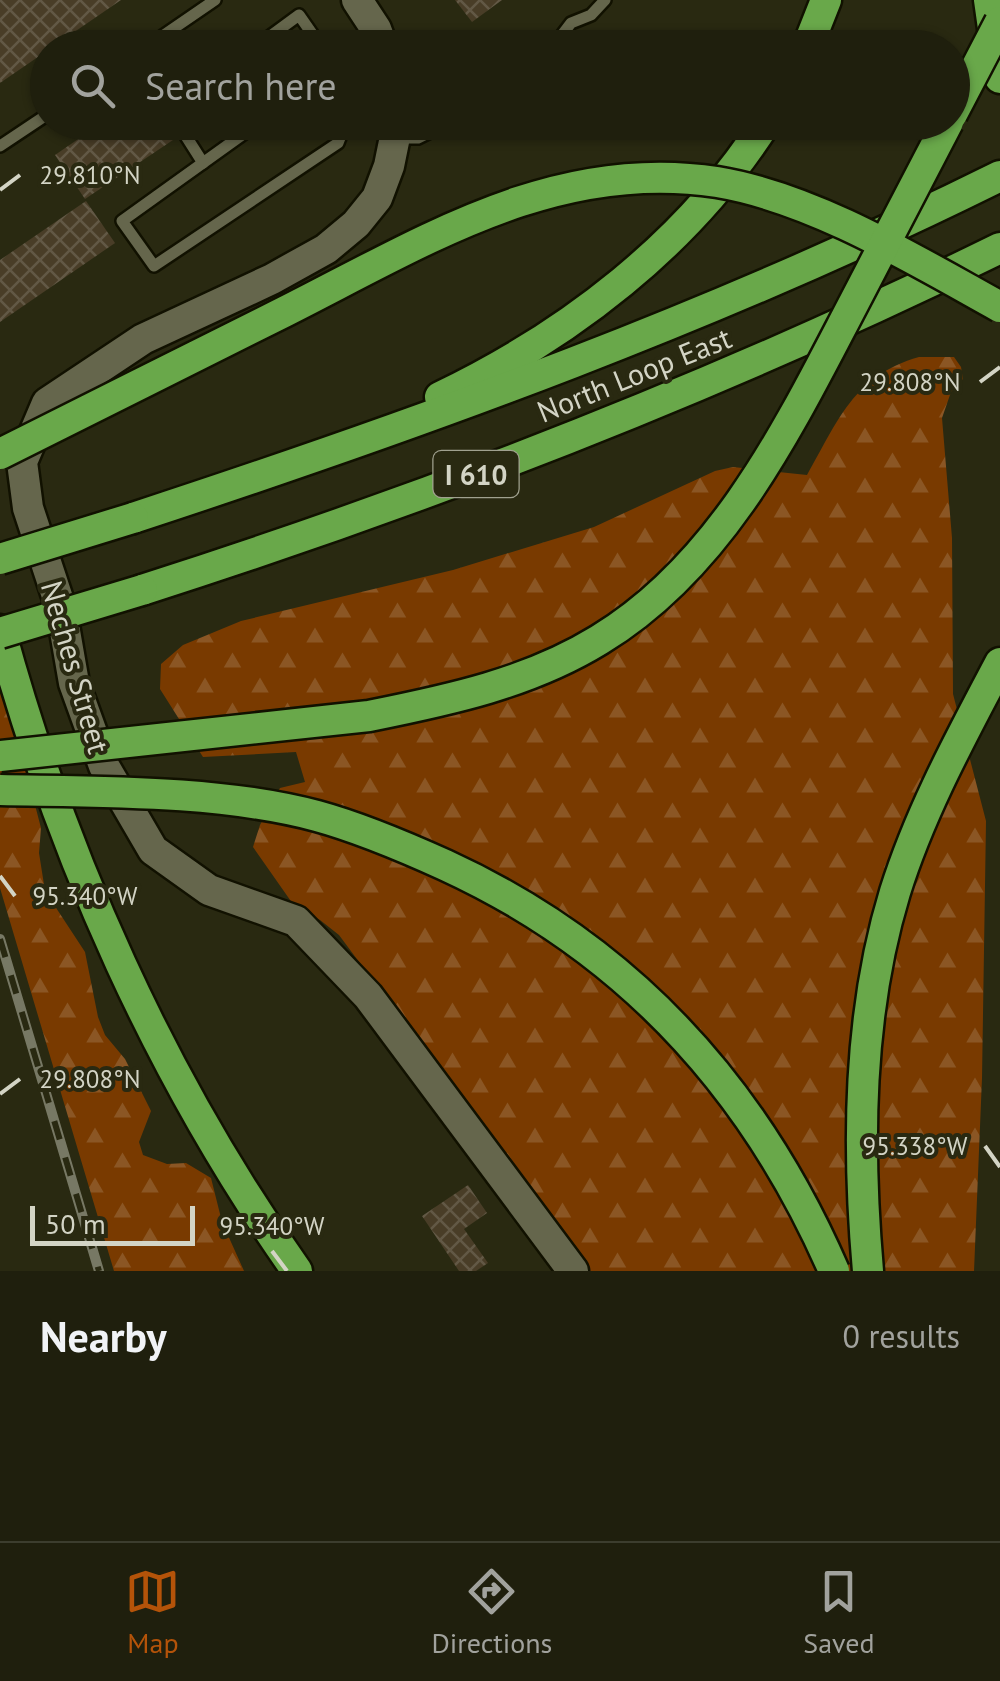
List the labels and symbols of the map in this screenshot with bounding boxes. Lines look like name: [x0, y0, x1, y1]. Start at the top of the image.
text: 29.810°N: [40, 159, 140, 191]
street label: North Loop East: [531, 317, 737, 431]
text: 29.808°N: [860, 366, 960, 398]
road number: I 610: [434, 451, 518, 497]
street label: Neches Street: [33, 576, 119, 758]
text: 95.340°W: [33, 880, 138, 912]
text: 29.808°N: [40, 1063, 140, 1095]
text: 95.338°W: [863, 1130, 968, 1162]
scale bar: [30, 1201, 195, 1246]
text: 95.340°W: [220, 1210, 325, 1242]

